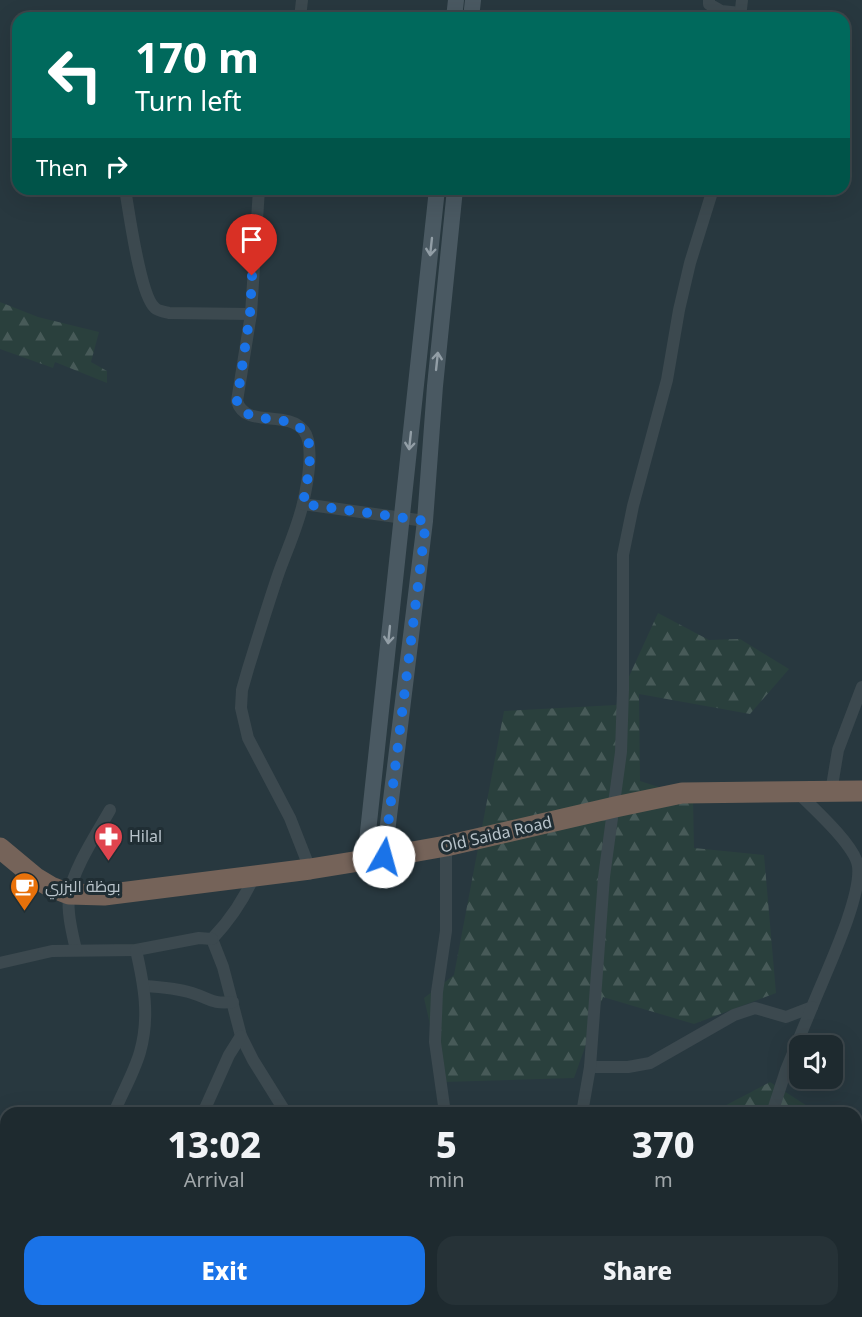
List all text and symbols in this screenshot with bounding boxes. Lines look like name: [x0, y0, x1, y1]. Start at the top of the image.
text: 170 m: [135, 28, 259, 85]
icon: left: [36, 36, 114, 114]
text: Turn left: [135, 82, 241, 119]
icon: right: [100, 150, 133, 183]
text: Then: [36, 152, 88, 182]
pin: [226, 214, 277, 276]
icon: arrive: [235, 223, 268, 256]
one-way arrow: [425, 237, 436, 257]
one-way arrow: [432, 351, 443, 371]
one-way arrow: [404, 431, 415, 451]
one-way arrow: [383, 624, 394, 644]
street label: Old Saida Road: [438, 810, 554, 858]
pharmacy icon: Hilal: [92, 820, 124, 862]
place label: Hilal: [129, 825, 162, 847]
position arrow: [352, 825, 416, 889]
cafe icon: بوظة البزري: [8, 870, 40, 912]
place label: بوظة البزري: [45, 875, 121, 900]
map controls: [789, 1035, 843, 1089]
button: sound: [789, 1035, 843, 1089]
text: 13:02: [167, 1120, 261, 1169]
text: 5: [436, 1120, 457, 1169]
text: 370: [632, 1120, 695, 1169]
text: Arrival: [184, 1166, 245, 1193]
text: min: [428, 1166, 465, 1193]
text: m: [654, 1166, 673, 1193]
button: Exit: [24, 1236, 425, 1305]
button: Share: [437, 1236, 838, 1305]

